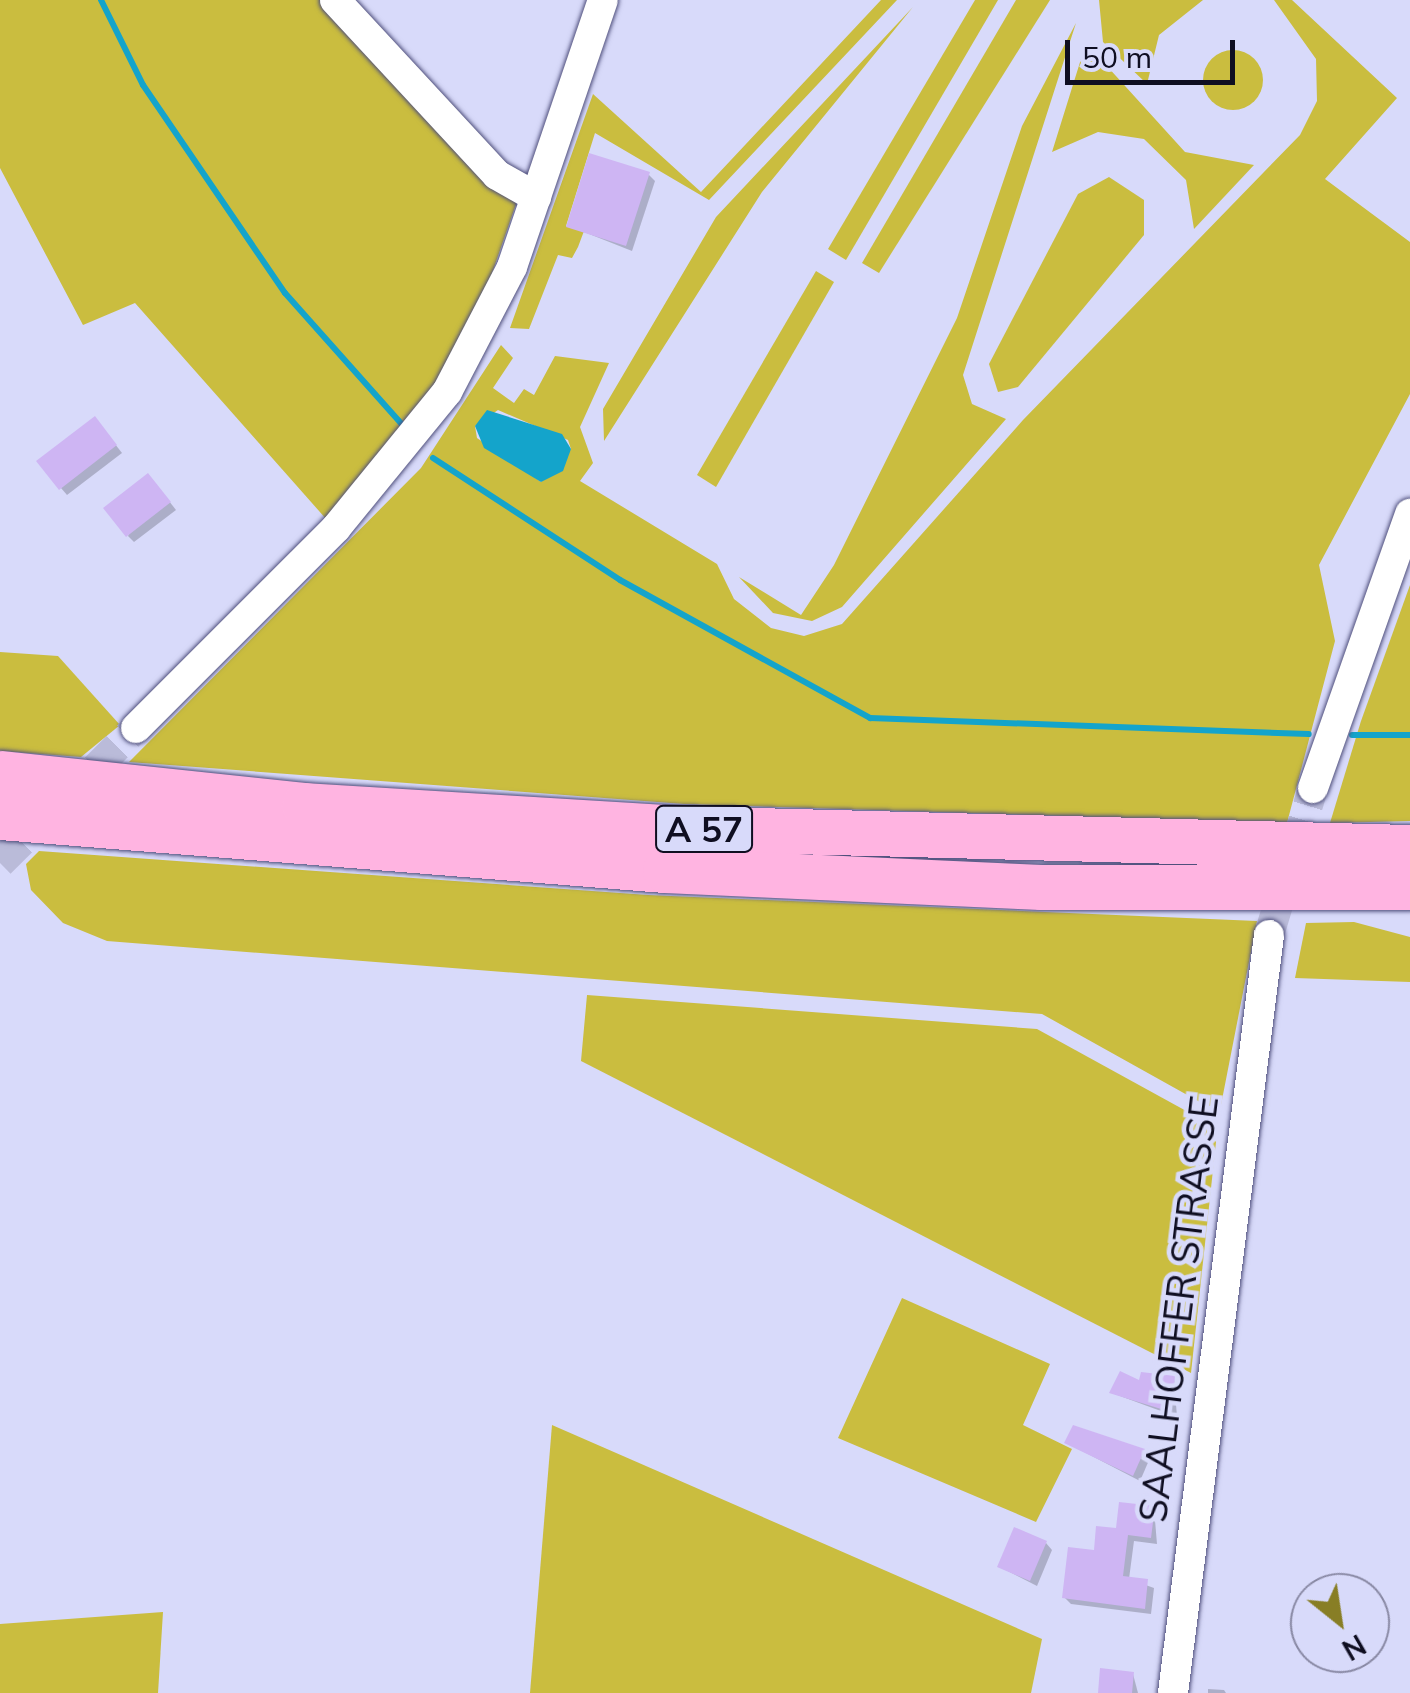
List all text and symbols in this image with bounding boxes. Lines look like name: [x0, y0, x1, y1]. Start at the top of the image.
scale bar: [1070, 20, 1240, 82]
text: 50 m: [1082, 38, 1152, 76]
road number: A 57: [654, 799, 754, 859]
street label: SAALHOFFER STRASSE: [1130, 1093, 1228, 1525]
north arrow: [1290, 1573, 1390, 1673]
text: N: [1336, 1627, 1372, 1668]

